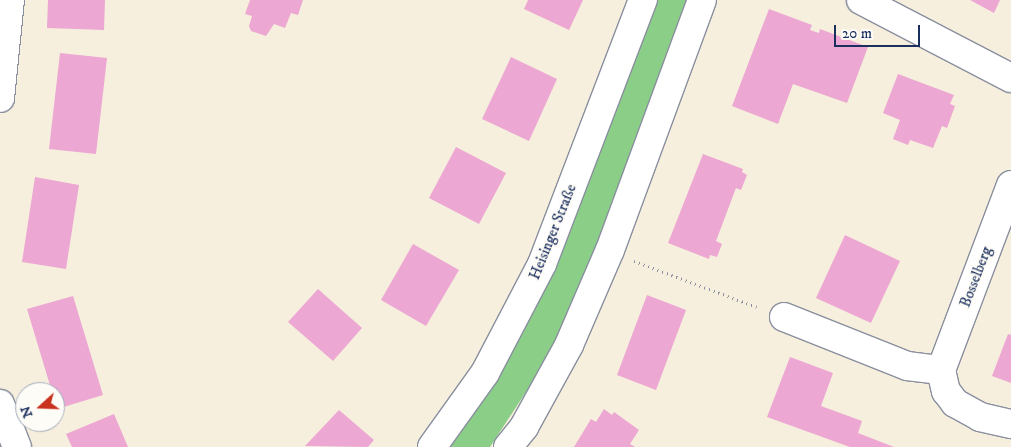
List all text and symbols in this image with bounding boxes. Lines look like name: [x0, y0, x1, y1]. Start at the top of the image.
scale bar: [836, 15, 922, 47]
text: 20 m: [842, 24, 872, 43]
street label: Heisinger Straße: [526, 182, 580, 282]
street label: Bosselberg: [956, 244, 996, 310]
north arrow: [15, 382, 65, 432]
text: N: [16, 403, 37, 420]

